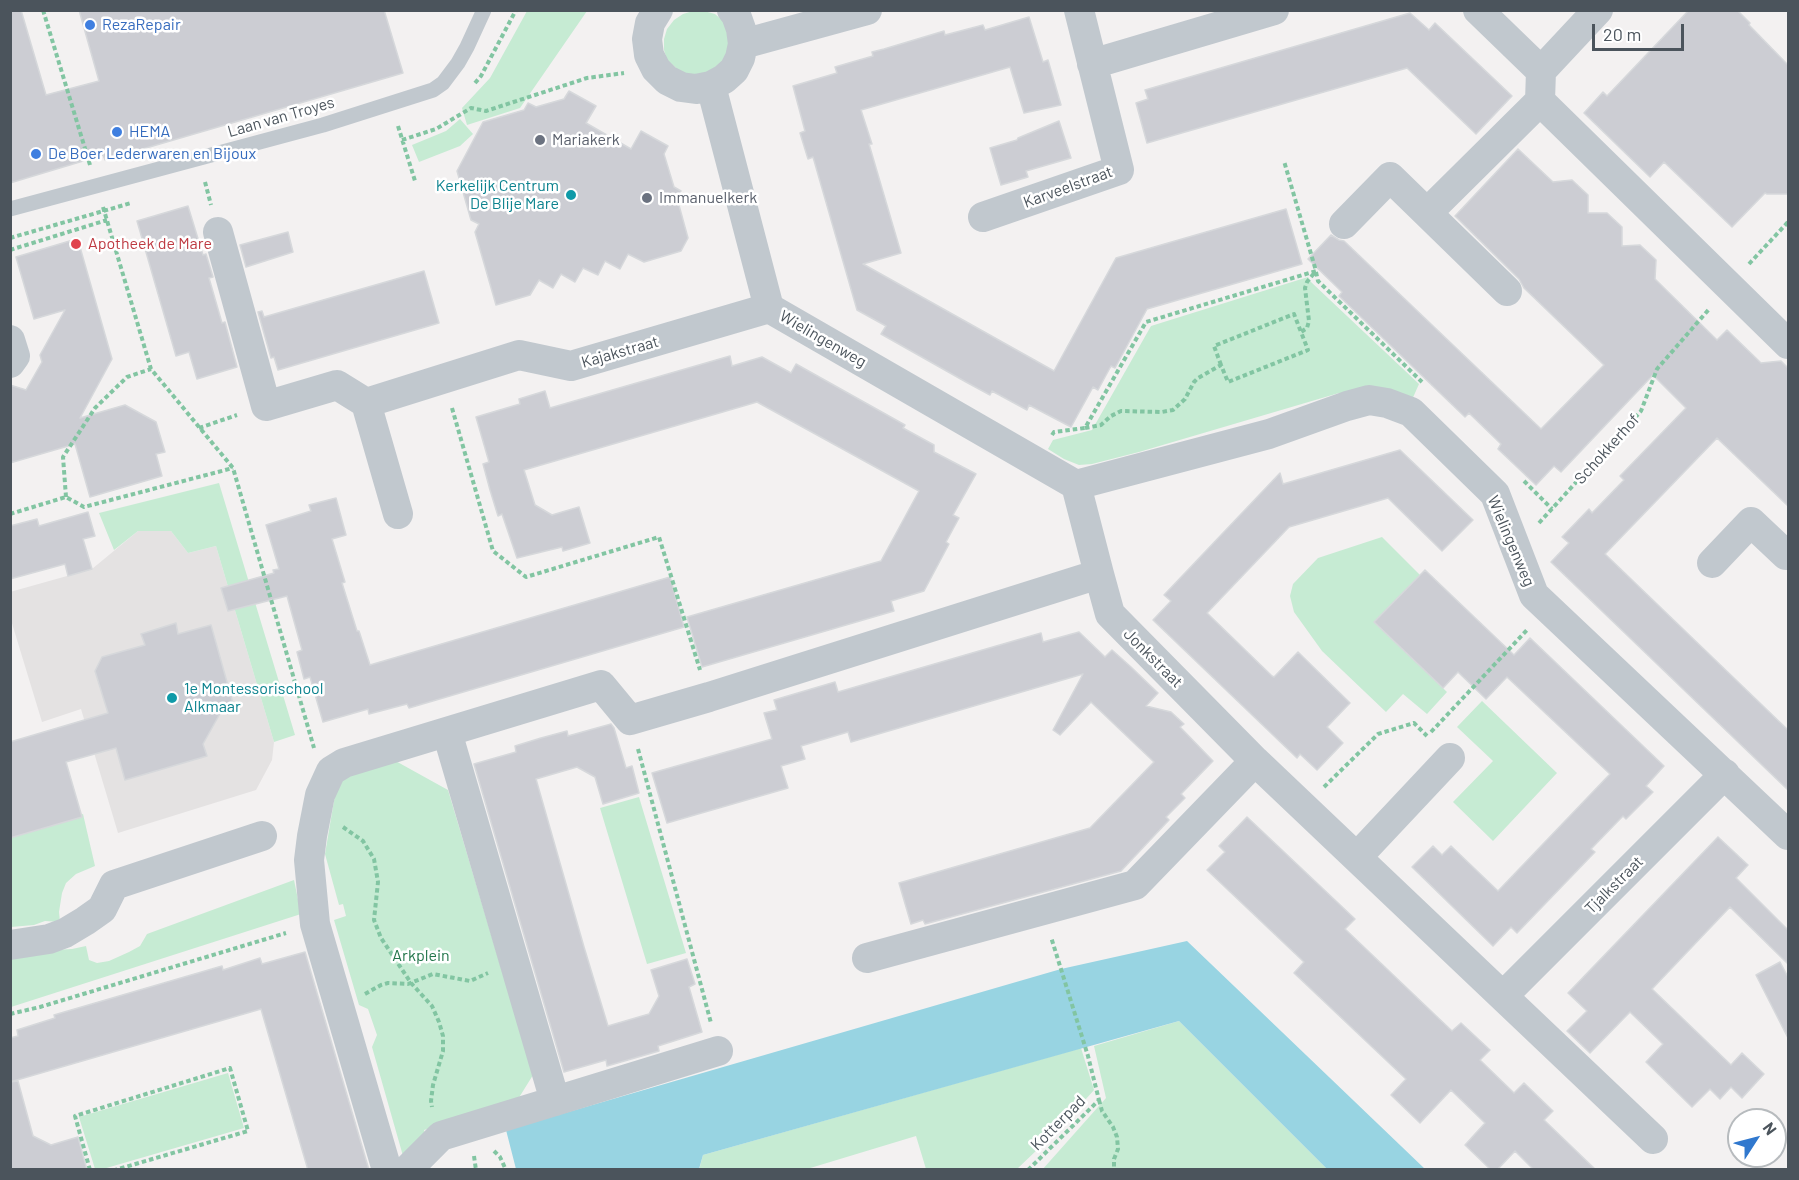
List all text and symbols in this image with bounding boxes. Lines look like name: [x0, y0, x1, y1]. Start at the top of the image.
scale bar: [1595, 12, 1686, 50]
place label: RezaRepair: [102, 15, 181, 35]
marker: RezaRepair: [83, 18, 97, 32]
text: 20 m: [1603, 23, 1641, 45]
street label: Laan van Troyes: [225, 93, 337, 141]
place label: HEMA: [129, 122, 170, 142]
marker: HEMA: [110, 125, 124, 139]
place label: Mariakerk: [552, 130, 620, 150]
marker: Mariakerk: [533, 133, 547, 147]
place label: De Boer Lederwaren en Bijoux: [48, 144, 256, 164]
marker: De Boer Lederwaren en Bijoux: [29, 147, 43, 161]
street label: Karveelstraat: [1021, 162, 1115, 212]
place label: Kerkelijk Centrum De Blije Mare: [436, 176, 559, 214]
marker: Kerkelijk Centrum De Blije Mare: [564, 188, 578, 202]
place label: Immanuelkerk: [659, 188, 757, 208]
marker: Immanuelkerk: [640, 191, 654, 205]
place label: Apotheek de Mare: [88, 234, 212, 254]
marker: Apotheek de Mare: [69, 237, 83, 251]
street label: Wielingenweg: [776, 306, 870, 372]
street label: Kajakstraat: [579, 332, 661, 372]
street label: Schokkerhof: [1570, 410, 1644, 488]
street label: Wielingenweg: [1483, 493, 1539, 589]
street label: Jonkstraat: [1119, 624, 1187, 692]
place label: 1e Montessorischool Alkmaar: [184, 679, 324, 717]
marker: 1e Montessorischool Alkmaar: [165, 691, 179, 705]
street label: Tjalkstraat: [1581, 852, 1647, 918]
park label: Arkplein: [392, 946, 450, 966]
street label: Kotterpad: [1027, 1092, 1089, 1154]
north arrow: [1727, 1108, 1787, 1168]
text: N: [1760, 1118, 1781, 1138]

